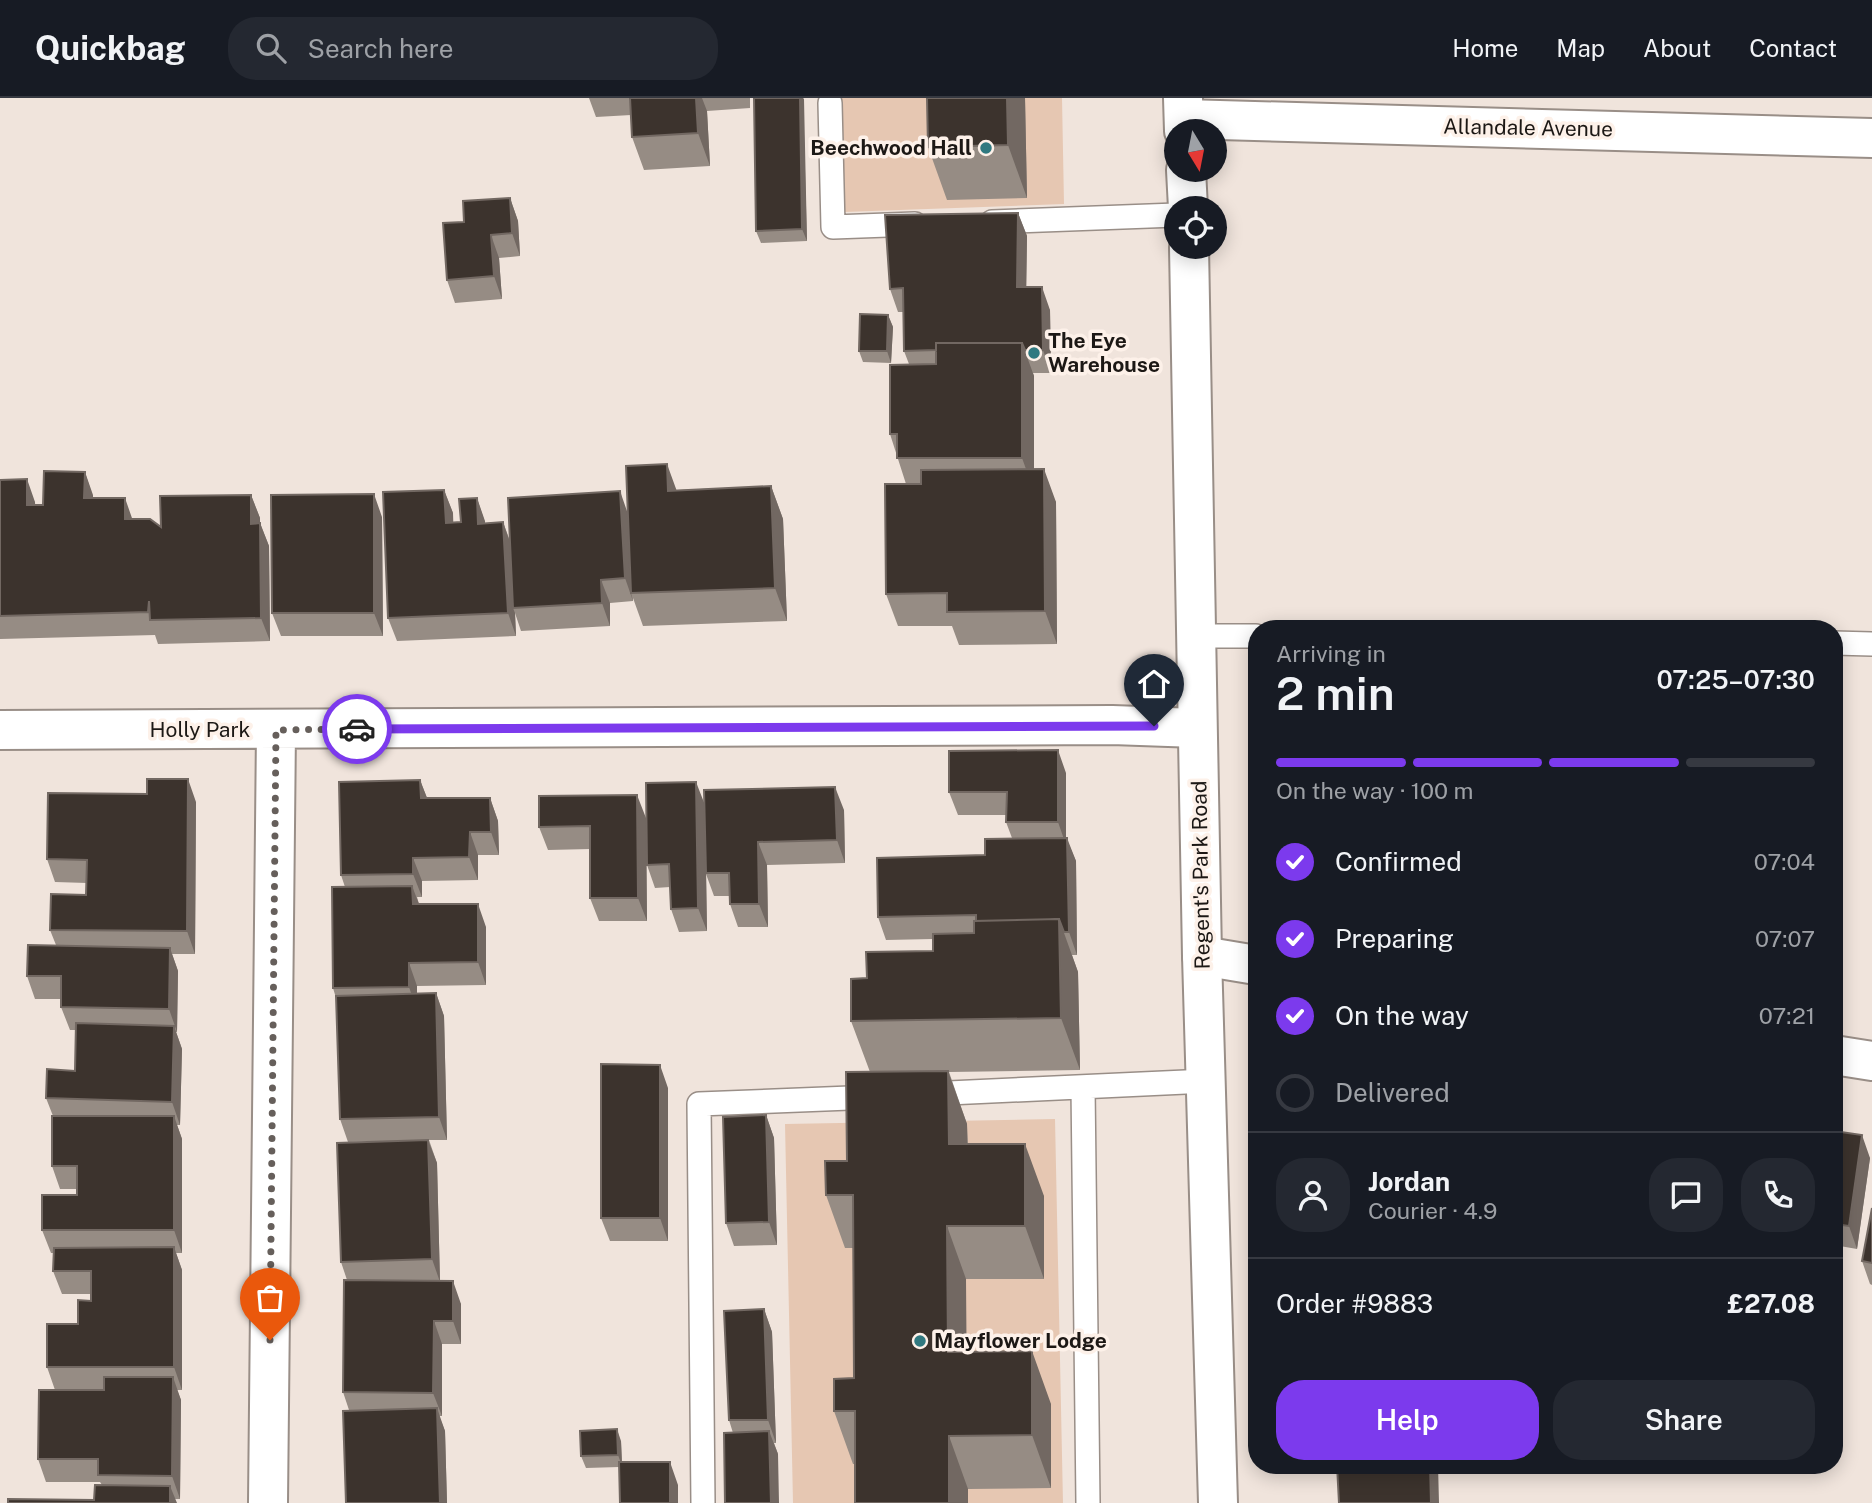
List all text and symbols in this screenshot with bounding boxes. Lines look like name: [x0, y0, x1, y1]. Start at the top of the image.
search box: [228, 17, 718, 80]
text: Quickbag: [35, 29, 186, 67]
icon: search: [252, 29, 290, 67]
text: Search here: [308, 33, 454, 64]
text: Home: [1452, 34, 1518, 62]
text: Map: [1556, 34, 1605, 62]
text: About: [1643, 34, 1711, 62]
text: Contact: [1749, 34, 1837, 62]
street label: Allandale Avenue: [1443, 114, 1613, 141]
north arrow: [1164, 119, 1227, 182]
map controls: [1164, 119, 1227, 259]
place label: Beechwood Hall: [810, 135, 972, 160]
marker: Beechwood Hall: [978, 140, 994, 156]
button: locate: [1164, 196, 1227, 259]
place label: The Eye Warehouse: [1048, 328, 1160, 377]
marker: The Eye Warehouse: [1026, 345, 1042, 361]
text: Arriving in: [1276, 640, 1386, 667]
pin: [1124, 654, 1184, 726]
text: 07:25–07:30: [1656, 664, 1815, 695]
icon: home: [1135, 665, 1173, 703]
text: 2 min: [1276, 666, 1395, 720]
courier: [322, 694, 392, 764]
icon: car: [338, 710, 376, 748]
street label: Holly Park: [150, 717, 251, 742]
text: On the way · 100 m: [1276, 777, 1473, 804]
street label: Regent's Park Road: [1186, 781, 1215, 970]
icon: check: [1276, 843, 1314, 881]
text: Confirmed: [1335, 846, 1462, 877]
text: 07:04: [1754, 848, 1815, 875]
icon: check: [1276, 920, 1314, 958]
text: Preparing: [1335, 923, 1454, 954]
text: 07:07: [1755, 925, 1815, 952]
icon: check: [1276, 997, 1314, 1035]
text: On the way: [1335, 1000, 1469, 1031]
text: 07:21: [1759, 1002, 1815, 1029]
text: Delivered: [1335, 1077, 1450, 1108]
button: person: [1276, 1158, 1350, 1232]
button: chat: [1649, 1158, 1723, 1232]
button: phone: [1741, 1158, 1815, 1232]
text: Jordan: [1368, 1166, 1450, 1197]
text: Courier · 4.9: [1368, 1197, 1497, 1224]
pin: [240, 1268, 300, 1340]
icon: bag: [251, 1279, 289, 1317]
text: Order #9883: [1276, 1288, 1433, 1319]
text: £27.08: [1727, 1288, 1815, 1319]
place label: Mayflower Lodge: [934, 1328, 1107, 1353]
marker: Mayflower Lodge: [912, 1333, 928, 1349]
button: Help: [1276, 1380, 1539, 1460]
button: Share: [1553, 1380, 1815, 1460]

